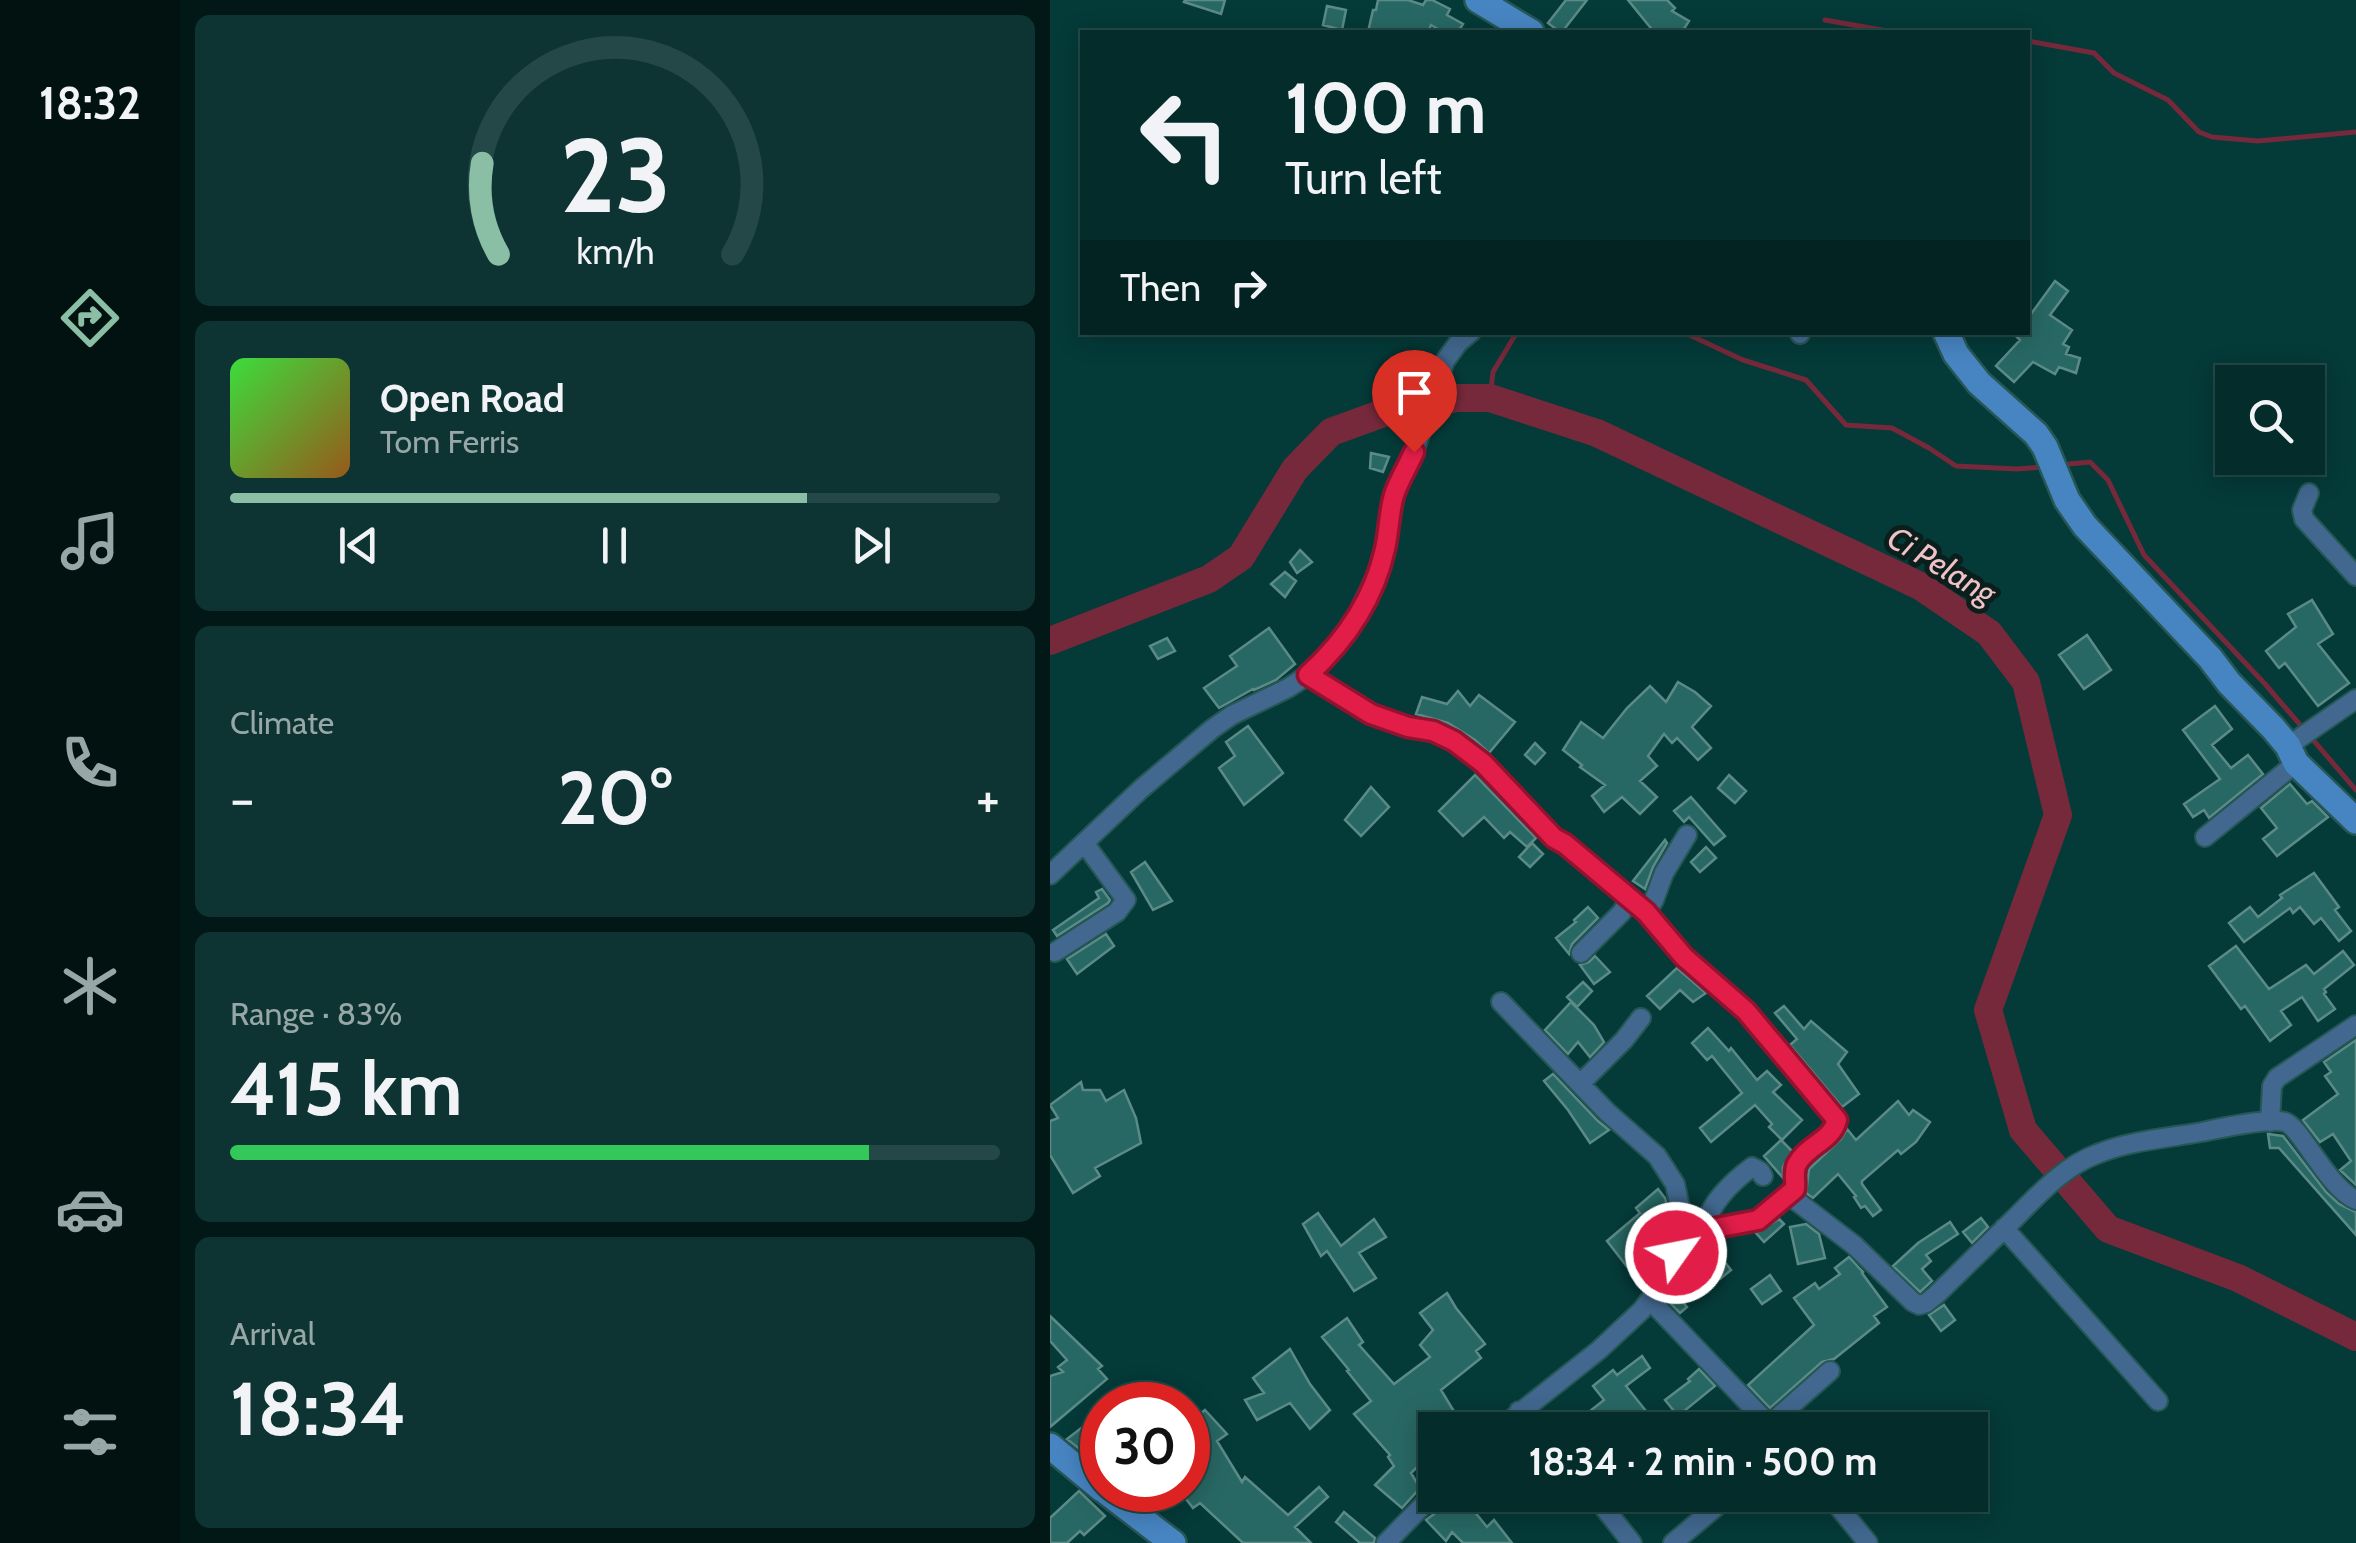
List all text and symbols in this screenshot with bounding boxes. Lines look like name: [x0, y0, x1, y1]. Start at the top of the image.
text: 100 m: [1285, 65, 1486, 151]
icon: left: [1120, 70, 1250, 200]
text: 18:32: [39, 76, 141, 130]
text: 23: [559, 112, 671, 238]
text: Turn left: [1285, 151, 1442, 205]
text: km/h: [576, 230, 654, 273]
icon: right: [1221, 260, 1276, 315]
text: Then: [1120, 264, 1201, 311]
icon: directions: [55, 283, 125, 353]
pin: [1372, 350, 1457, 453]
icon: arrive: [1387, 365, 1442, 420]
map controls: [2215, 365, 2325, 475]
button: search: [2215, 365, 2325, 475]
text: Open Road: [380, 375, 565, 422]
text: Tom Ferris: [380, 422, 519, 461]
icon: music: [55, 506, 125, 576]
water label: Ci Pelang: [1881, 517, 2004, 613]
icon: previous: [331, 518, 386, 573]
icon: pause: [587, 518, 642, 573]
icon: next: [844, 518, 899, 573]
text: Climate: [230, 703, 334, 742]
icon: phone: [55, 728, 125, 798]
text: 20°: [558, 752, 672, 843]
text: −: [230, 765, 254, 832]
text: +: [976, 765, 1000, 832]
icon: climate: [55, 951, 125, 1021]
text: Range · 83%: [230, 994, 402, 1033]
text: 415 km: [230, 1043, 462, 1134]
icon: car: [55, 1174, 125, 1244]
position arrow: [1624, 1201, 1728, 1305]
text: Arrival: [230, 1314, 315, 1353]
text: 18:34: [230, 1363, 407, 1454]
speed limit sign: 30: [1080, 1382, 1210, 1512]
icon: filters: [55, 1397, 125, 1467]
text: 18:34 · 2 min · 500 m: [1529, 1438, 1877, 1485]

